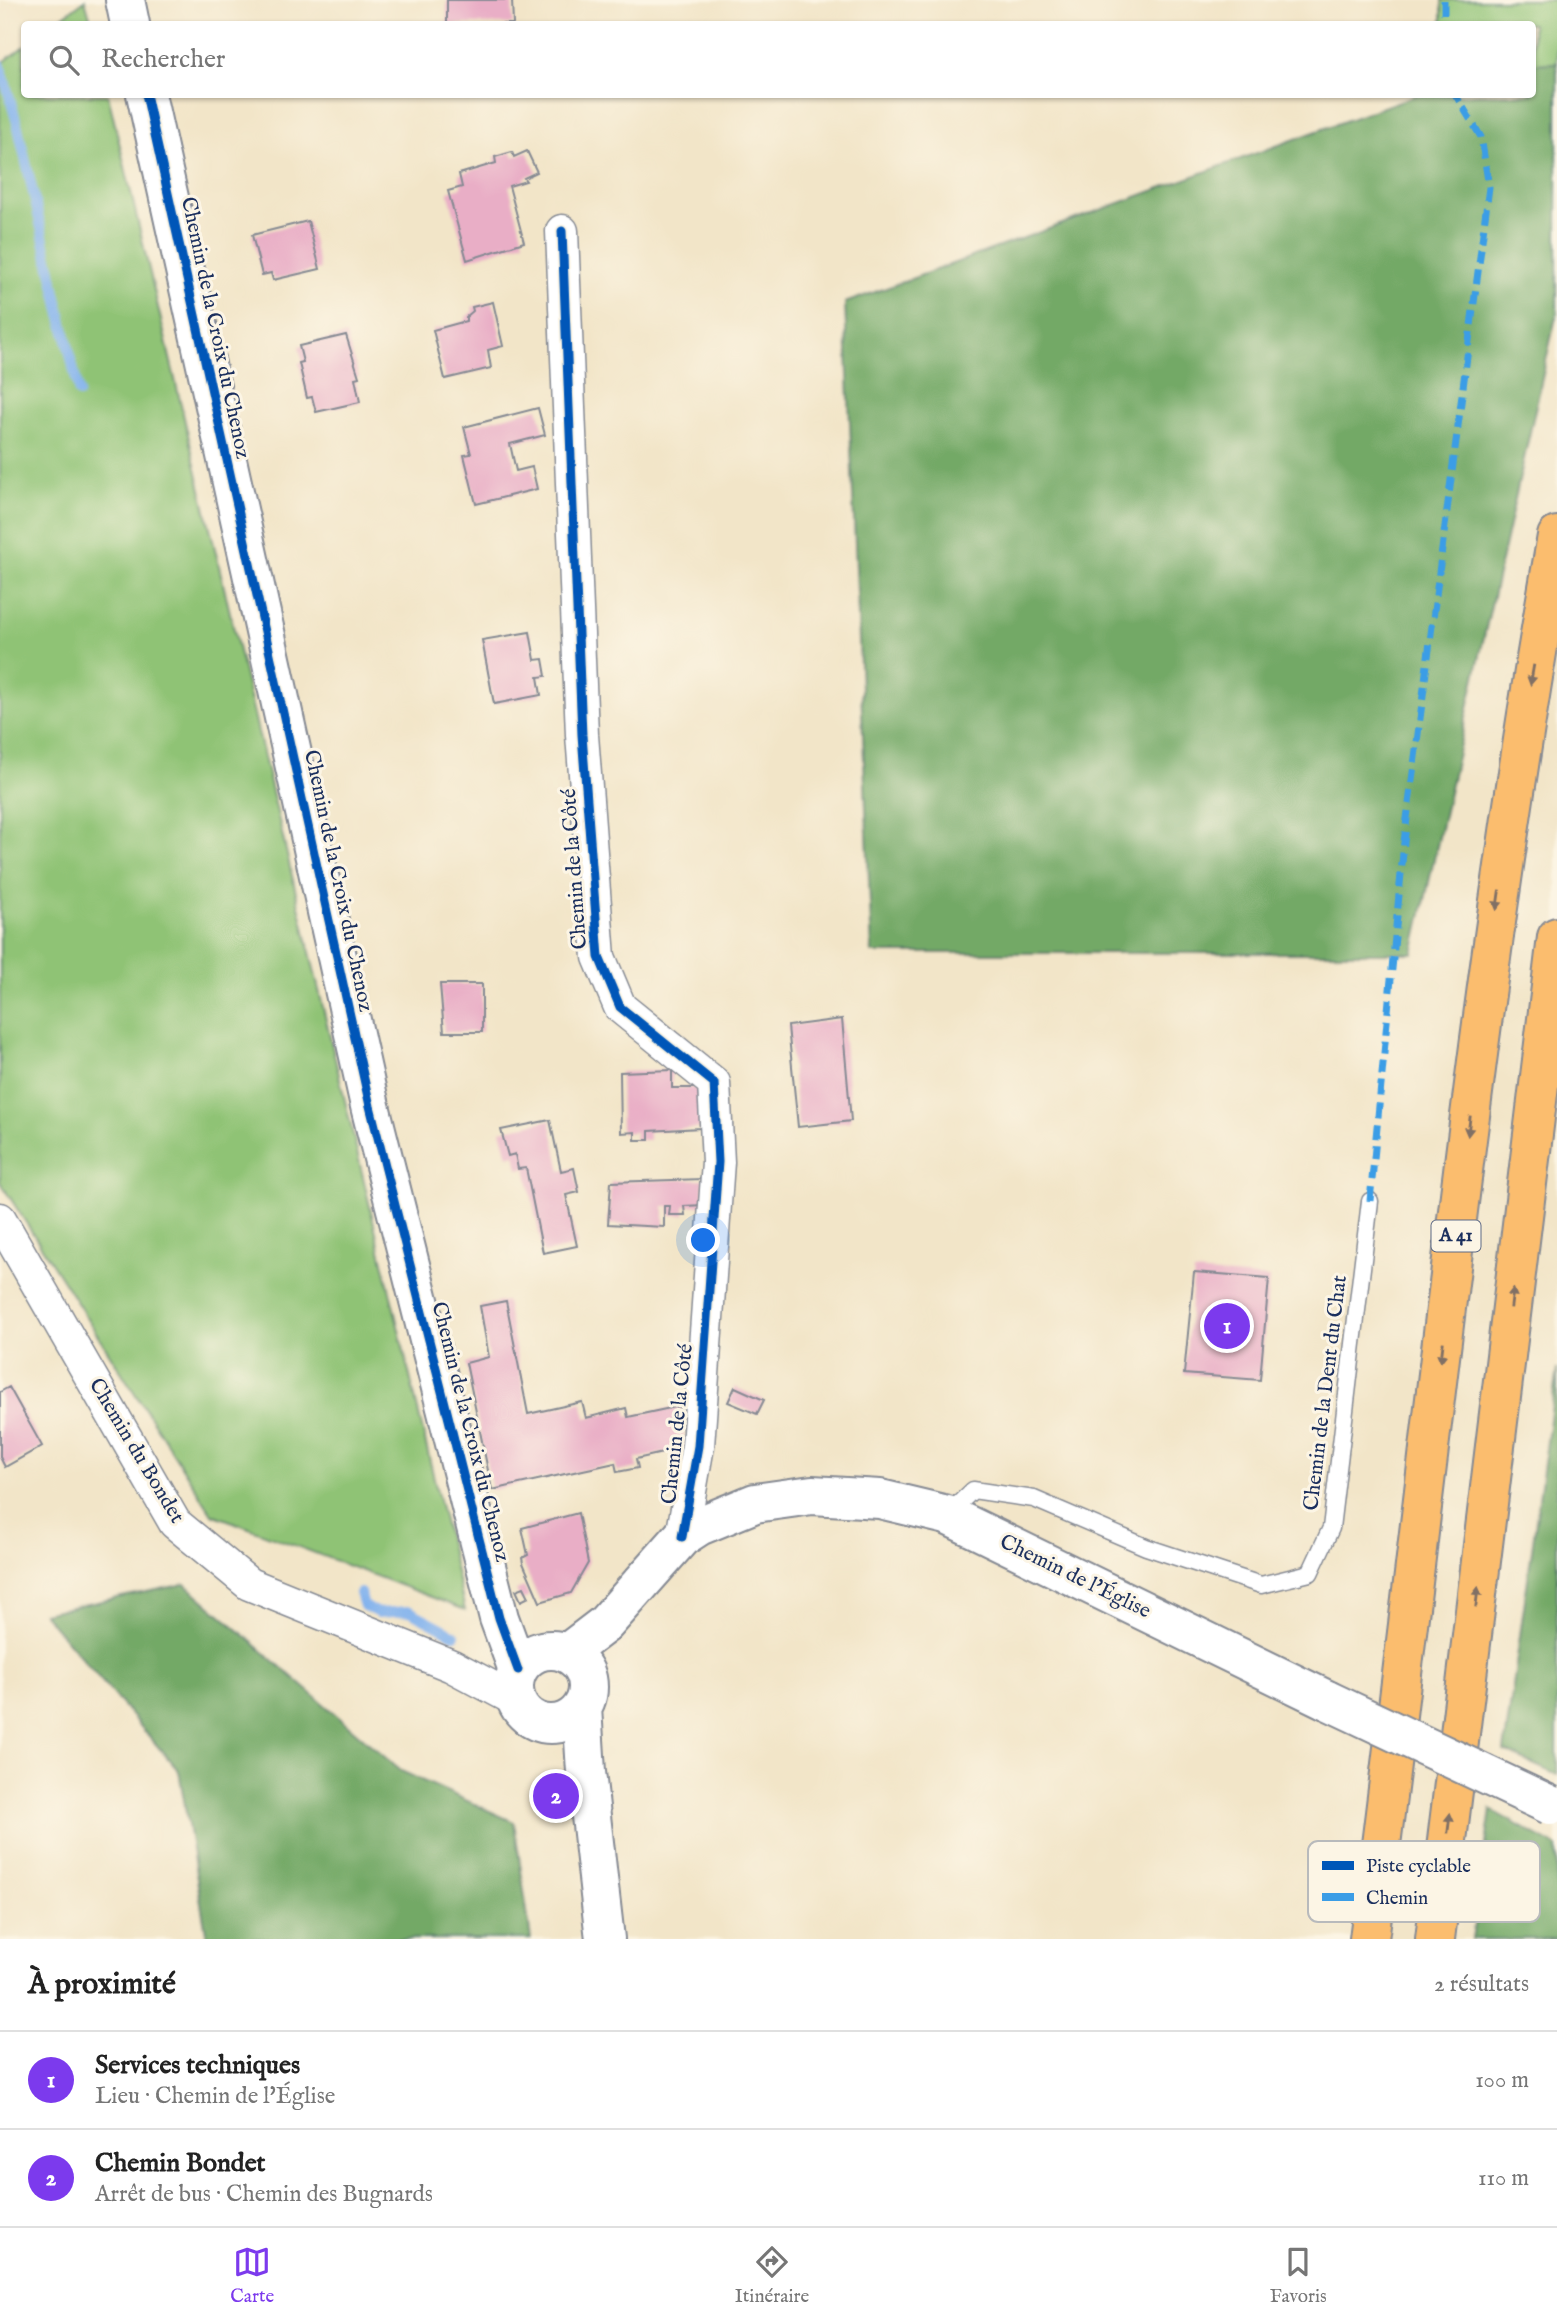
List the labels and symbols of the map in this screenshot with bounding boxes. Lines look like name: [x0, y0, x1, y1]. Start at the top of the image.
street label: Chemin de la Croix du Chenoz: [174, 195, 256, 462]
one-way arrow: [1526, 664, 1537, 686]
street label: Chemin de la Croix du Chenoz: [297, 748, 379, 1015]
street label: Chemin de la Côté: [556, 787, 594, 950]
one-way arrow: [1492, 889, 1503, 911]
one-way arrow: [1464, 1115, 1475, 1137]
road number: A 41: [1432, 1220, 1480, 1252]
your location: [686, 1223, 720, 1257]
street label: Chemin de la Dent du Chat: [1298, 1274, 1354, 1512]
one-way arrow: [1507, 1287, 1518, 1309]
street label: Chemin de la Croix du Chenoz: [425, 1299, 515, 1565]
pin: 1: [1204, 1300, 1250, 1352]
one-way arrow: [1436, 1341, 1447, 1363]
street label: Chemin de la Côté: [656, 1342, 700, 1506]
street label: Chemin du Bondet: [82, 1374, 190, 1528]
street label: Chemin de l'Église: [995, 1528, 1156, 1625]
one-way arrow: [1472, 1586, 1483, 1608]
pin: 2: [533, 1770, 579, 1822]
one-way arrow: [1444, 1812, 1455, 1834]
legend: [1308, 1841, 1540, 1922]
text: Piste cyclable: [1366, 1855, 1471, 1879]
text: Chemin: [1366, 1887, 1428, 1911]

